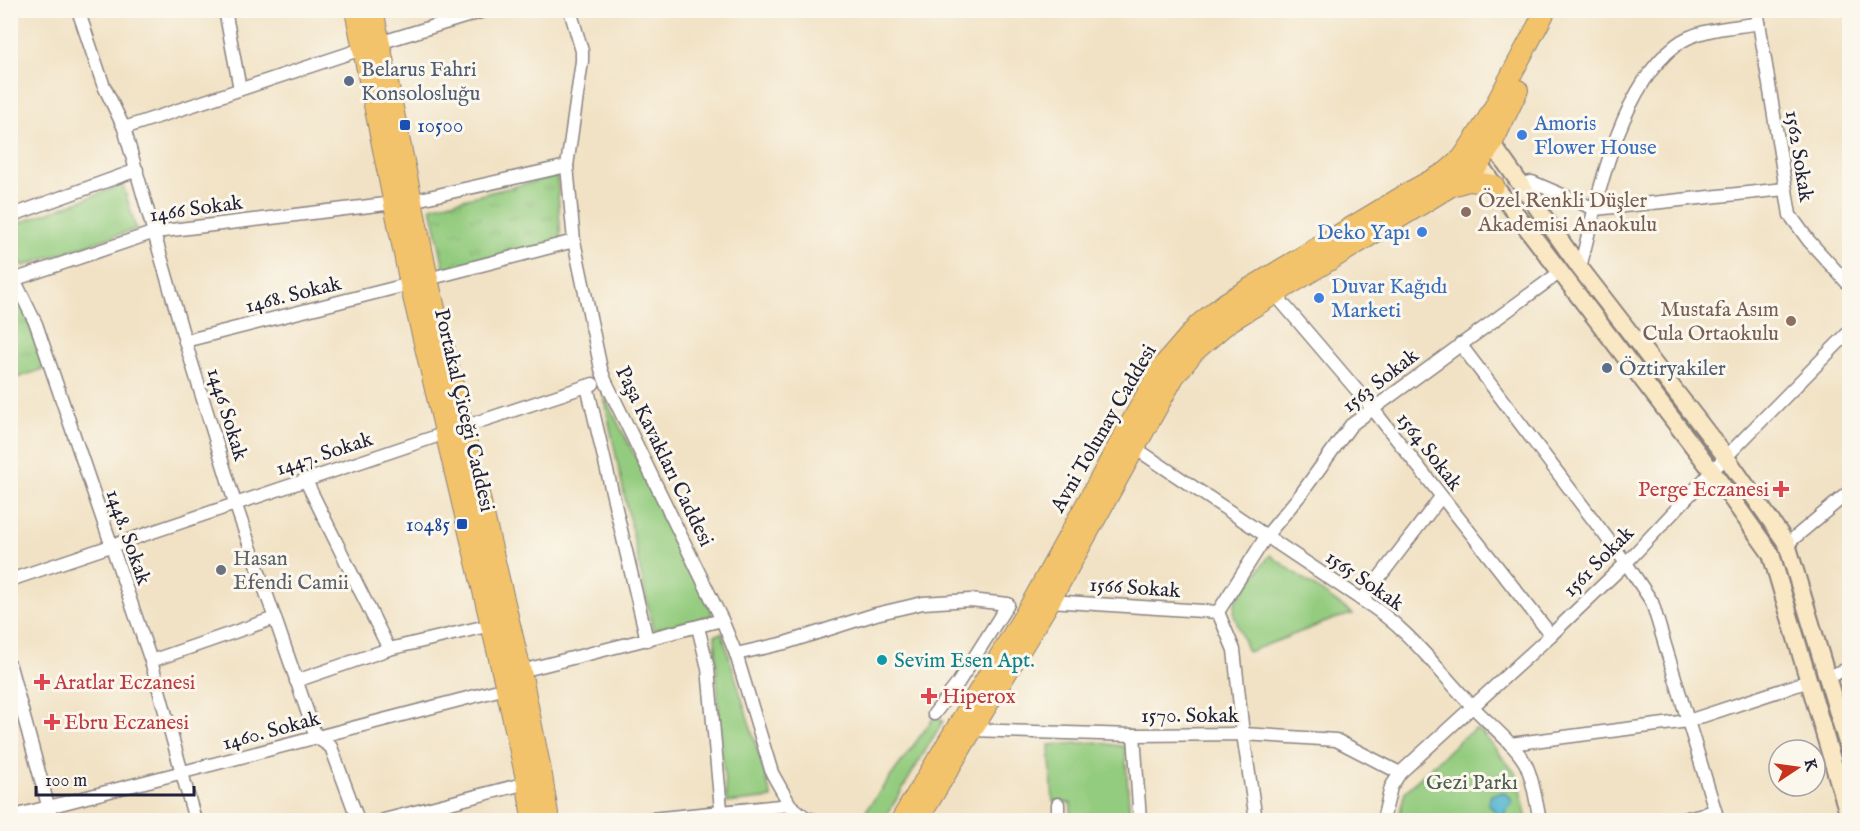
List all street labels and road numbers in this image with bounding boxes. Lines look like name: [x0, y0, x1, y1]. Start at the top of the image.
street label: 1562 Sokak: [1778, 109, 1819, 205]
street label: 1466 Sokak: [148, 189, 245, 229]
street label: 1468. Sokak: [243, 270, 345, 320]
street label: Portakal Çiceği Caddesi: [427, 306, 500, 514]
street label: Avni Tolunay Caddesi: [1045, 340, 1163, 519]
street label: 1563 Sokak: [1337, 342, 1425, 420]
street label: Paşa Kavakları Caddesi: [608, 362, 719, 551]
street label: 1446 Sokak: [200, 365, 254, 465]
street label: 1564 Sokak: [1390, 407, 1468, 497]
street label: 1447. Sokak: [273, 426, 377, 483]
street label: 1448. Sokak: [99, 486, 157, 590]
street label: 1561 Sokak: [1558, 520, 1641, 603]
street label: 1565 Sokak: [1320, 544, 1409, 619]
street label: 1566 Sokak: [1088, 572, 1182, 605]
street label: 1570. Sokak: [1141, 703, 1240, 730]
street label: 1460. Sokak: [220, 705, 324, 757]

